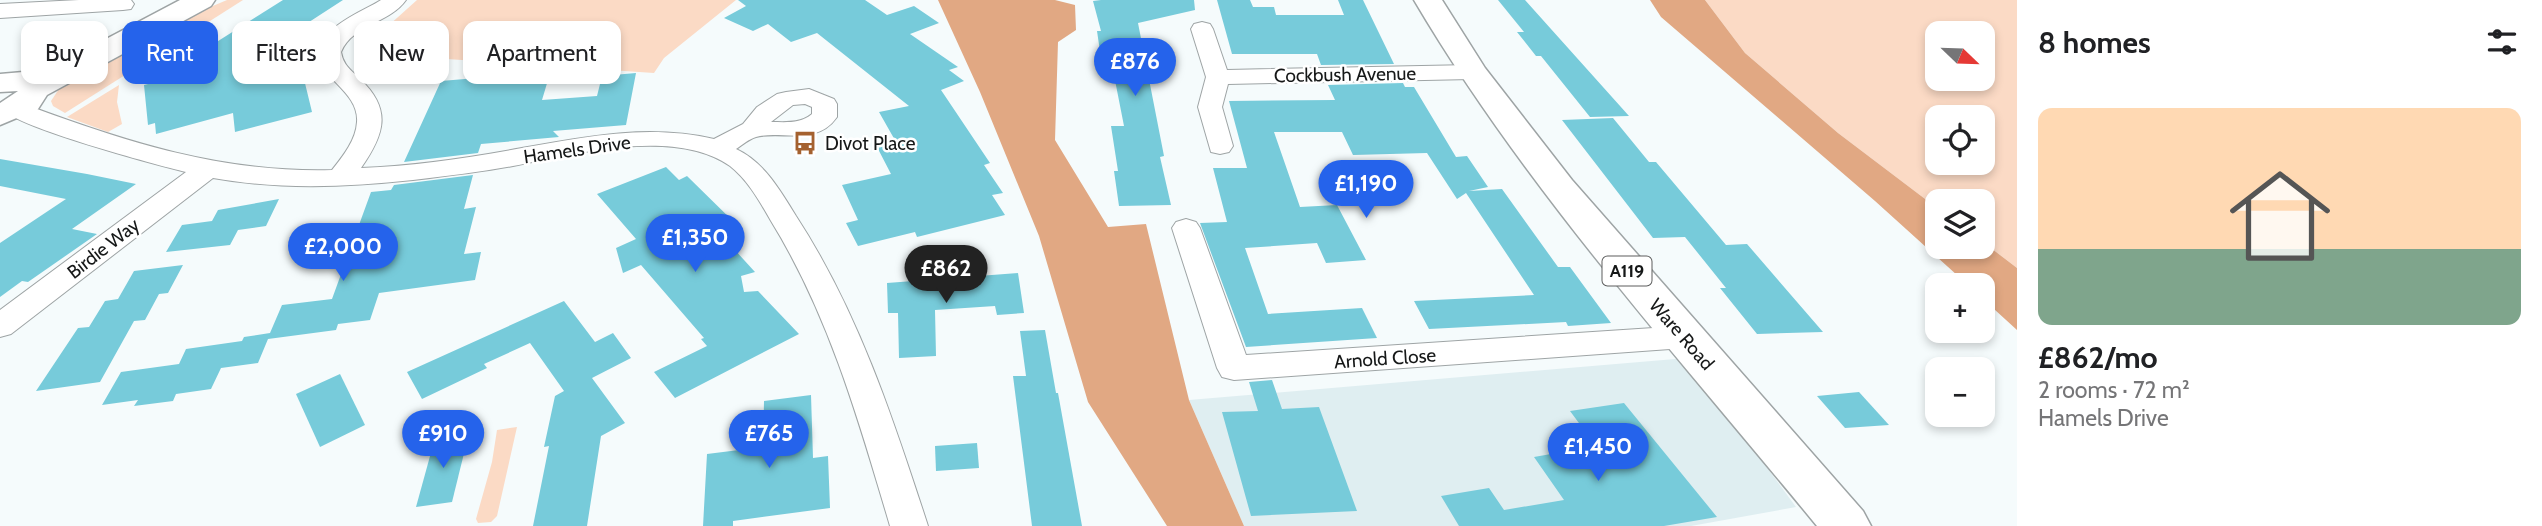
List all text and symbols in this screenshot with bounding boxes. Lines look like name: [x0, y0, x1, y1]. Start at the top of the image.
chip: Buy: [21, 21, 108, 84]
chip: Rent: [122, 21, 218, 84]
chip: Filters: [232, 21, 340, 84]
chip: New: [354, 21, 449, 84]
chip: Apartment: [463, 21, 621, 84]
north arrow: [1925, 21, 1995, 91]
map controls: [1925, 21, 1995, 427]
icon: filters: [2483, 23, 2521, 61]
text: 8 homes: [2038, 24, 2151, 61]
pin: £876: [1094, 38, 1176, 98]
text: £876: [1110, 47, 1160, 75]
street label: Cockbush Avenue: [1274, 62, 1417, 87]
button: locate: [1925, 105, 1995, 175]
bus stop icon: Divot Place: [791, 129, 819, 157]
street label: Hamels Drive: [522, 131, 632, 168]
place label: Divot Place: [825, 132, 916, 155]
icon: home: [2217, 153, 2343, 279]
pin: £1,190: [1309, 160, 1423, 220]
text: £1,190: [1334, 169, 1398, 197]
button: layers: [1925, 189, 1995, 259]
street label: Birdie Way: [63, 213, 144, 284]
pin: £1,350: [638, 215, 752, 274]
text: £1,350: [662, 223, 728, 251]
pin: £2,000: [286, 224, 400, 283]
text: £2,000: [304, 232, 382, 260]
pin: £862: [905, 246, 987, 305]
text: £862: [921, 254, 971, 282]
road number: A119: [1602, 256, 1652, 286]
button: +: [1925, 273, 1995, 343]
street label: Ware Road: [1644, 294, 1719, 375]
text: £862/mo: [2038, 339, 2158, 376]
street label: Arnold Close: [1333, 343, 1437, 374]
button: −: [1925, 357, 1995, 427]
text: 2 rooms · 72 m²: [2038, 376, 2190, 404]
text: Hamels Drive: [2038, 404, 2169, 432]
pin: £910: [402, 410, 484, 470]
pin: £765: [728, 410, 810, 470]
text: £910: [418, 419, 468, 447]
text: £765: [745, 419, 793, 447]
pin: £1,450: [1541, 424, 1655, 483]
text: £1,450: [1564, 432, 1632, 460]

